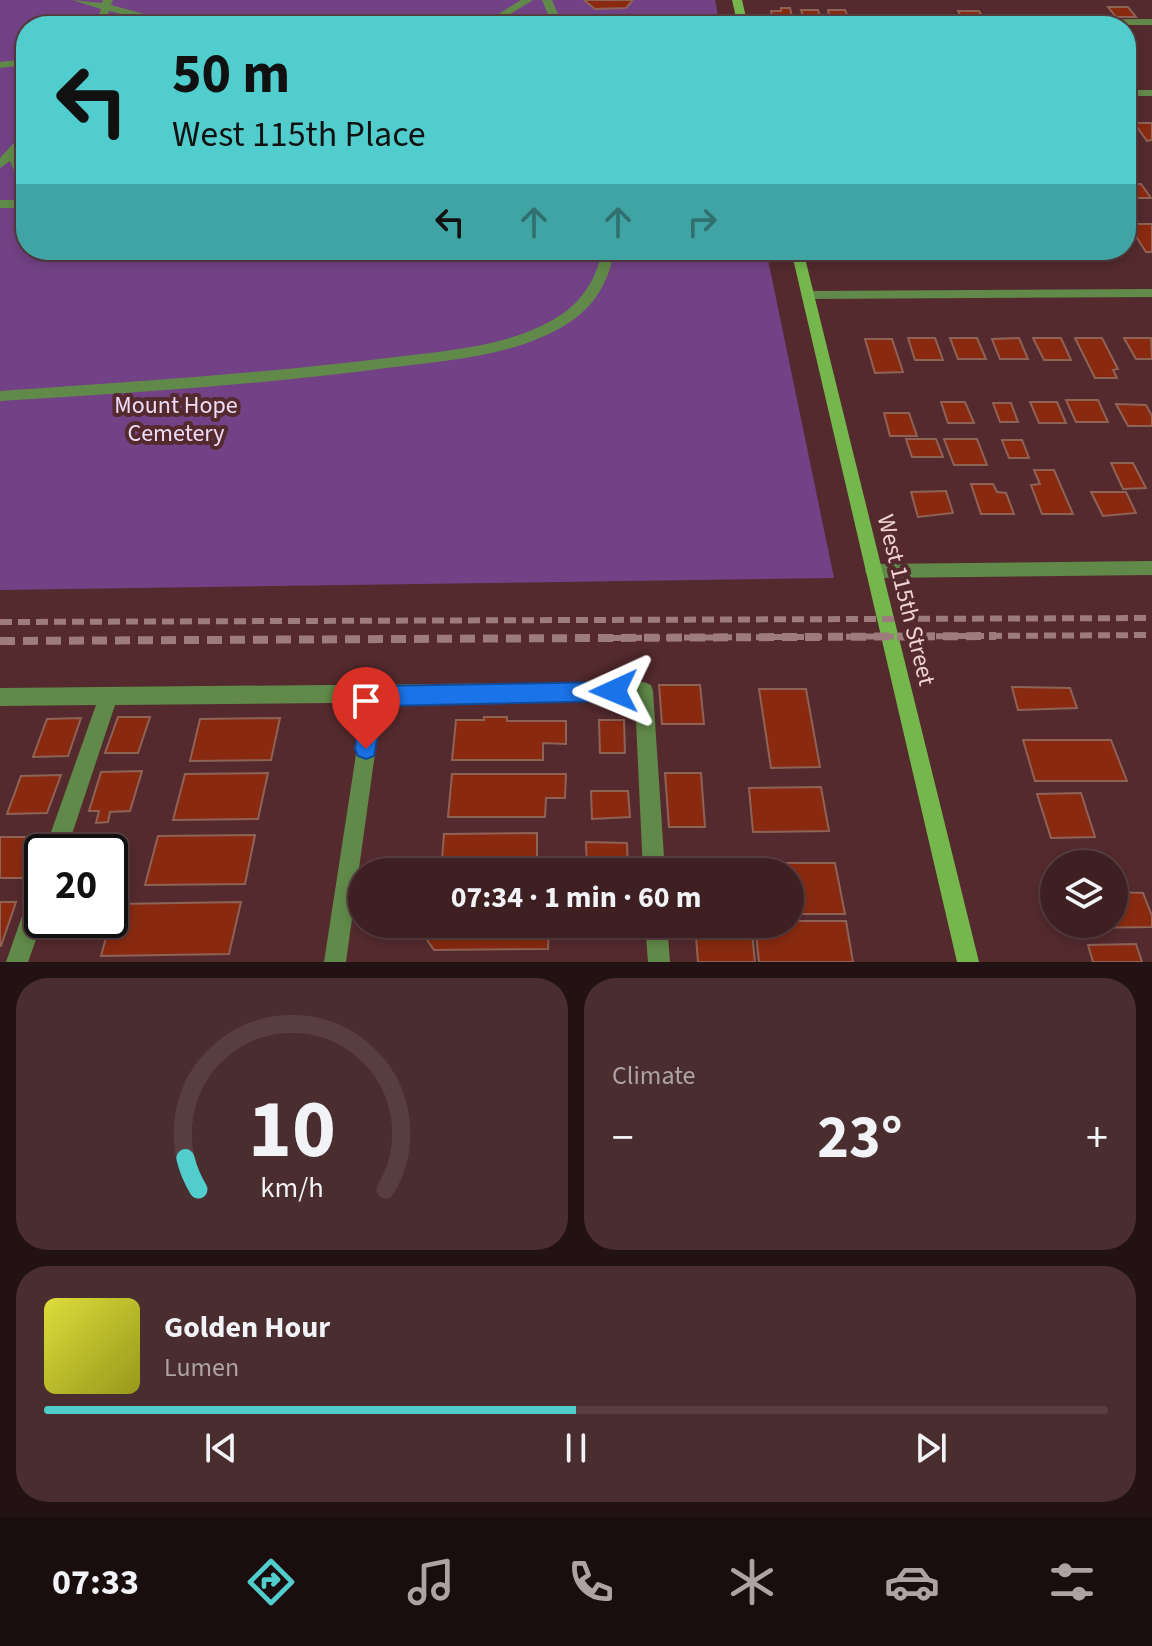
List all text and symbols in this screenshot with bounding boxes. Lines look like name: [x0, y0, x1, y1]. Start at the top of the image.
text: 50 m: [172, 35, 290, 114]
icon: left: [40, 48, 144, 152]
text: West 115th Place: [172, 109, 426, 160]
icon: left: [428, 200, 472, 244]
icon: ahead: [512, 200, 556, 244]
icon: ahead: [596, 200, 640, 244]
icon: right: [680, 200, 724, 244]
park label: Mount Hope Cemetery: [114, 388, 238, 451]
street label: West 115th Street: [868, 511, 944, 689]
position arrow: [572, 649, 656, 733]
pin: [332, 667, 400, 749]
icon: arrive: [344, 679, 388, 723]
speed limit sign: 20: [24, 834, 128, 938]
map controls: [1040, 850, 1128, 938]
button: layers: [1040, 850, 1128, 938]
text: 07:34 · 1 min · 60 m: [451, 876, 701, 919]
text: Climate: [612, 1057, 696, 1094]
text: 10: [248, 1071, 336, 1189]
text: 23°: [817, 1096, 903, 1181]
text: −: [612, 1107, 634, 1170]
text: +: [1086, 1107, 1108, 1170]
text: km/h: [260, 1168, 324, 1208]
text: Golden Hour: [164, 1306, 330, 1349]
text: Lumen: [164, 1349, 239, 1386]
icon: previous: [199, 1426, 243, 1470]
icon: pause: [554, 1426, 598, 1470]
icon: next: [909, 1426, 953, 1470]
icon: directions: [243, 1554, 299, 1610]
icon: music: [403, 1554, 459, 1610]
icon: phone: [563, 1554, 619, 1610]
icon: climate: [724, 1554, 780, 1610]
icon: car: [884, 1554, 940, 1610]
icon: filters: [1044, 1554, 1100, 1610]
text: 07:33: [52, 1557, 139, 1608]

